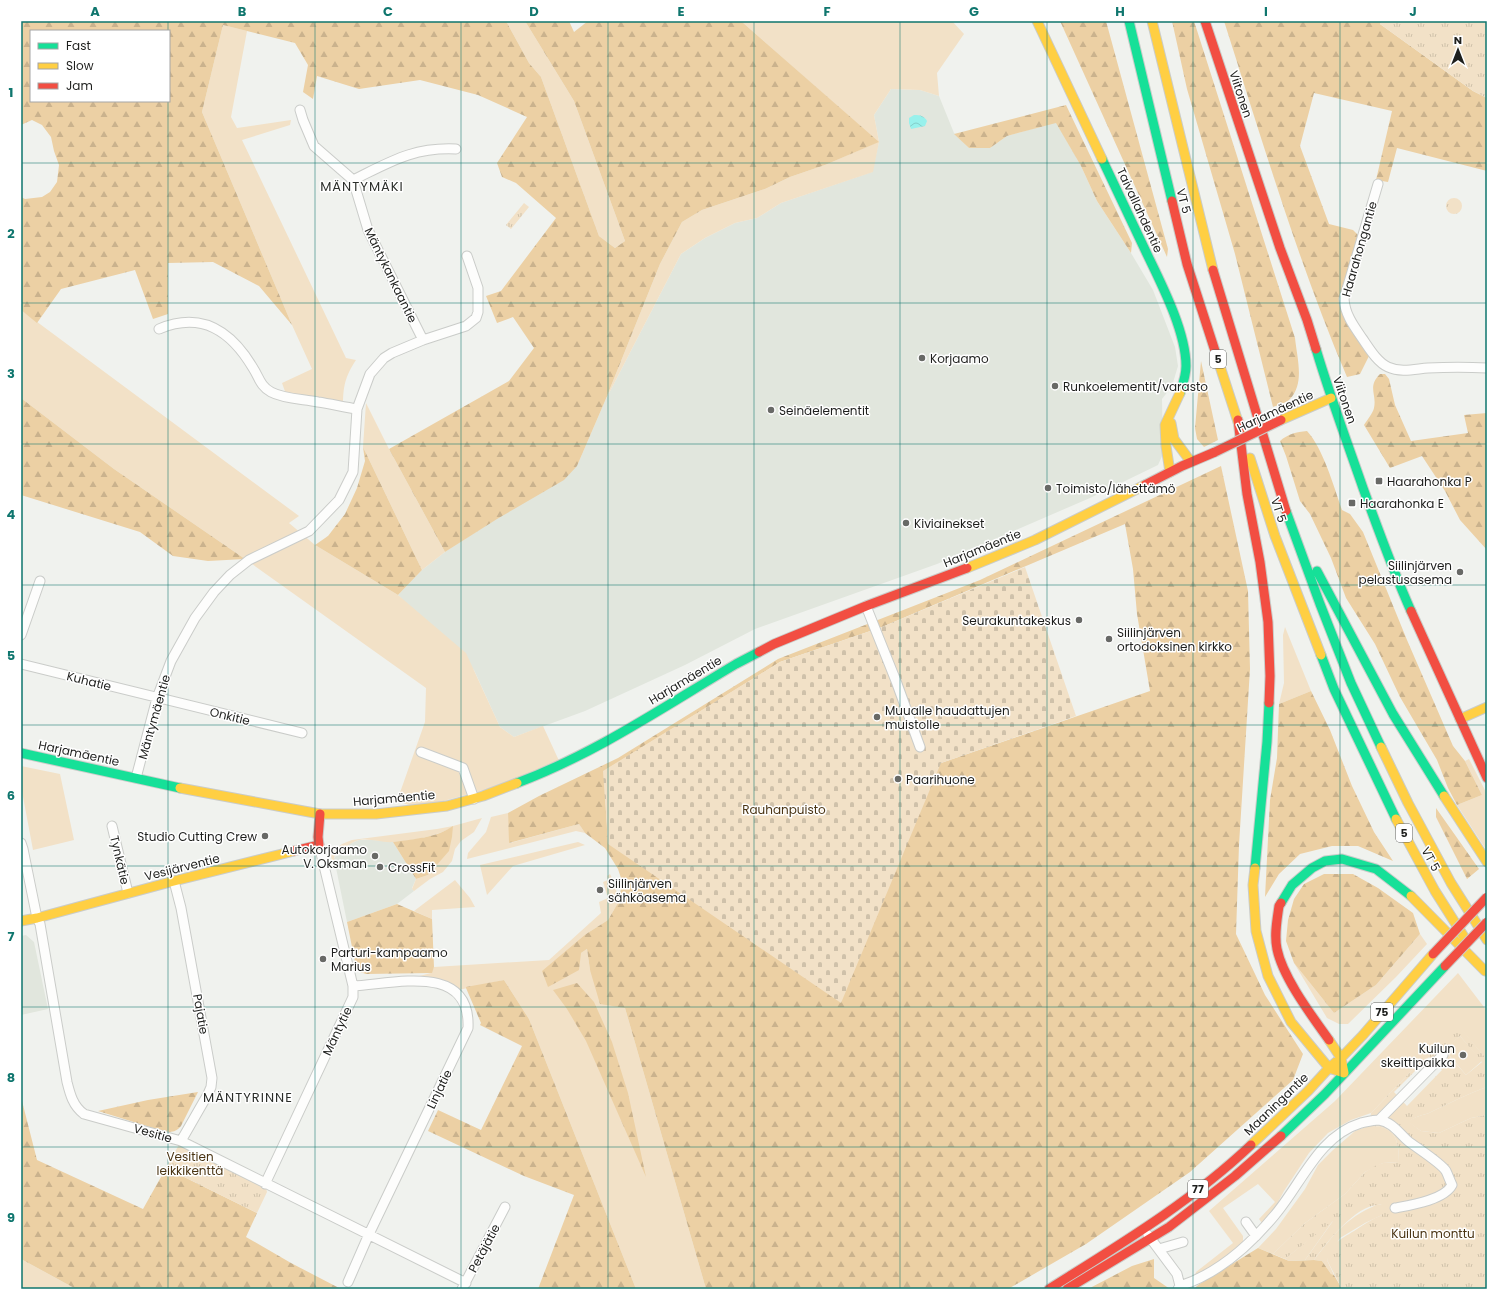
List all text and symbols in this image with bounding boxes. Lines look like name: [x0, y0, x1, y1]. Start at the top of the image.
text: A: [90, 2, 100, 21]
text: B: [238, 2, 247, 21]
text: C: [383, 2, 393, 21]
text: D: [529, 2, 539, 21]
text: E: [677, 2, 685, 21]
text: F: [823, 2, 831, 21]
text: G: [969, 2, 979, 21]
text: H: [1115, 2, 1125, 21]
text: I: [1264, 2, 1268, 21]
text: J: [1409, 2, 1417, 21]
legend: [30, 30, 170, 102]
north arrow: [1438, 30, 1478, 70]
text: N: [1454, 32, 1462, 48]
text: Fast: [66, 37, 91, 54]
text: Slow: [66, 57, 94, 74]
street label: Viitonen: [1225, 68, 1257, 120]
text: Jam: [66, 77, 93, 94]
text: 1: [9, 83, 13, 102]
street label: Taivallahdentie: [1113, 165, 1167, 255]
district label: MÄNTYMÄKI: [320, 177, 404, 196]
street label: VT 5: [1173, 187, 1195, 215]
street label: Haarahongantie: [1337, 199, 1381, 299]
text: 2: [7, 224, 15, 243]
street label: Mäntykankaantie: [361, 225, 421, 325]
place label: Korjaamo: [930, 350, 989, 367]
road number: 5: [1210, 350, 1226, 368]
marker: Korjaamo: [917, 353, 927, 363]
text: 3: [7, 364, 15, 383]
street label: Viitonen: [1329, 374, 1361, 426]
place label: Runkoelementit/varasto: [1063, 378, 1208, 395]
marker: Runkoelementit/varasto: [1050, 381, 1060, 391]
street label: Harjamäentie: [1234, 386, 1316, 436]
place label: Seinäelementit: [779, 402, 869, 419]
marker: Seinäelementit: [766, 405, 776, 415]
place label: Haarahonka P: [1387, 473, 1472, 490]
marker: Haarahonka P: [1374, 476, 1384, 486]
place label: Toimisto/lähettämö: [1056, 480, 1176, 497]
marker: Toimisto/lähettämö: [1043, 483, 1053, 493]
street label: VT 5: [1267, 495, 1291, 525]
place label: Haarahonka E: [1360, 495, 1444, 512]
marker: Haarahonka E: [1347, 498, 1357, 508]
text: 4: [7, 505, 16, 524]
place label: Kiviainekset: [914, 515, 984, 532]
marker: Kiviainekset: [901, 518, 911, 528]
street label: Harjamäentie: [941, 525, 1023, 571]
place label: Siilinjärven pelastusasema: [1359, 557, 1452, 588]
marker: Siilinjärven pelastusasema: [1455, 567, 1465, 577]
place label: Seurakuntakeskus: [962, 612, 1071, 629]
marker: Seurakuntakeskus: [1074, 615, 1084, 625]
place label: Siilinjärven ortodoksinen kirkko: [1117, 624, 1232, 655]
marker: Siilinjärven ortodoksinen kirkko: [1104, 634, 1114, 644]
text: 5: [7, 646, 15, 665]
street label: Harjamäentie: [645, 652, 725, 708]
street label: Kuhatie: [65, 667, 113, 695]
street label: Mäntymäentie: [134, 673, 174, 761]
place label: Muualle haudattujen muistolle: [885, 702, 1010, 733]
street label: Onkitie: [208, 703, 252, 729]
marker: Muualle haudattujen muistolle: [872, 712, 882, 722]
street label: Harjamäentie: [37, 736, 121, 770]
place label: Paarihuone: [906, 771, 975, 788]
marker: Paarihuone: [893, 774, 903, 784]
text: 6: [7, 786, 15, 805]
street label: Harjamäentie: [352, 786, 436, 810]
park label: Rauhanpuisto: [742, 801, 826, 818]
road number: 5: [1396, 824, 1412, 842]
place label: Studio Cutting Crew: [137, 828, 257, 845]
marker: Studio Cutting Crew: [260, 831, 270, 841]
street label: Tynkätie: [106, 834, 134, 886]
place label: Autokorjaamo V. Oksman: [282, 841, 367, 872]
street label: VT 5: [1418, 844, 1444, 874]
street label: Vesijärventie: [143, 849, 221, 885]
marker: Autokorjaamo V. Oksman: [370, 851, 380, 861]
place label: CrossFit: [388, 859, 435, 876]
marker: CrossFit: [375, 862, 385, 872]
place label: Siilinjärven sähköasema: [608, 875, 686, 906]
marker: Siilinjärven sähköasema: [595, 885, 605, 895]
text: 7: [8, 927, 15, 946]
place label: Parturi-kampaamo Marius: [331, 944, 448, 975]
marker: Parturi-kampaamo Marius: [318, 954, 328, 964]
street label: Pajatie: [189, 992, 213, 1036]
road number: 75: [1371, 1003, 1393, 1021]
street label: Mäntytie: [318, 1004, 356, 1058]
place label: Kuilun skeittipaikka: [1381, 1040, 1455, 1071]
marker: Kuilun skeittipaikka: [1458, 1050, 1468, 1060]
street label: Linjatie: [422, 1067, 456, 1111]
text: 8: [7, 1068, 15, 1087]
street label: Maaningantie: [1240, 1069, 1312, 1139]
district label: MÄNTYRINNE: [203, 1088, 293, 1107]
street label: Vesitie: [132, 1119, 174, 1147]
park label: Vesitien leikkikenttä: [157, 1148, 223, 1179]
road number: 77: [1188, 1180, 1208, 1198]
text: 9: [7, 1208, 15, 1227]
street label: Petäjätie: [464, 1221, 504, 1275]
park label: Kuilun monttu: [1391, 1225, 1475, 1242]

